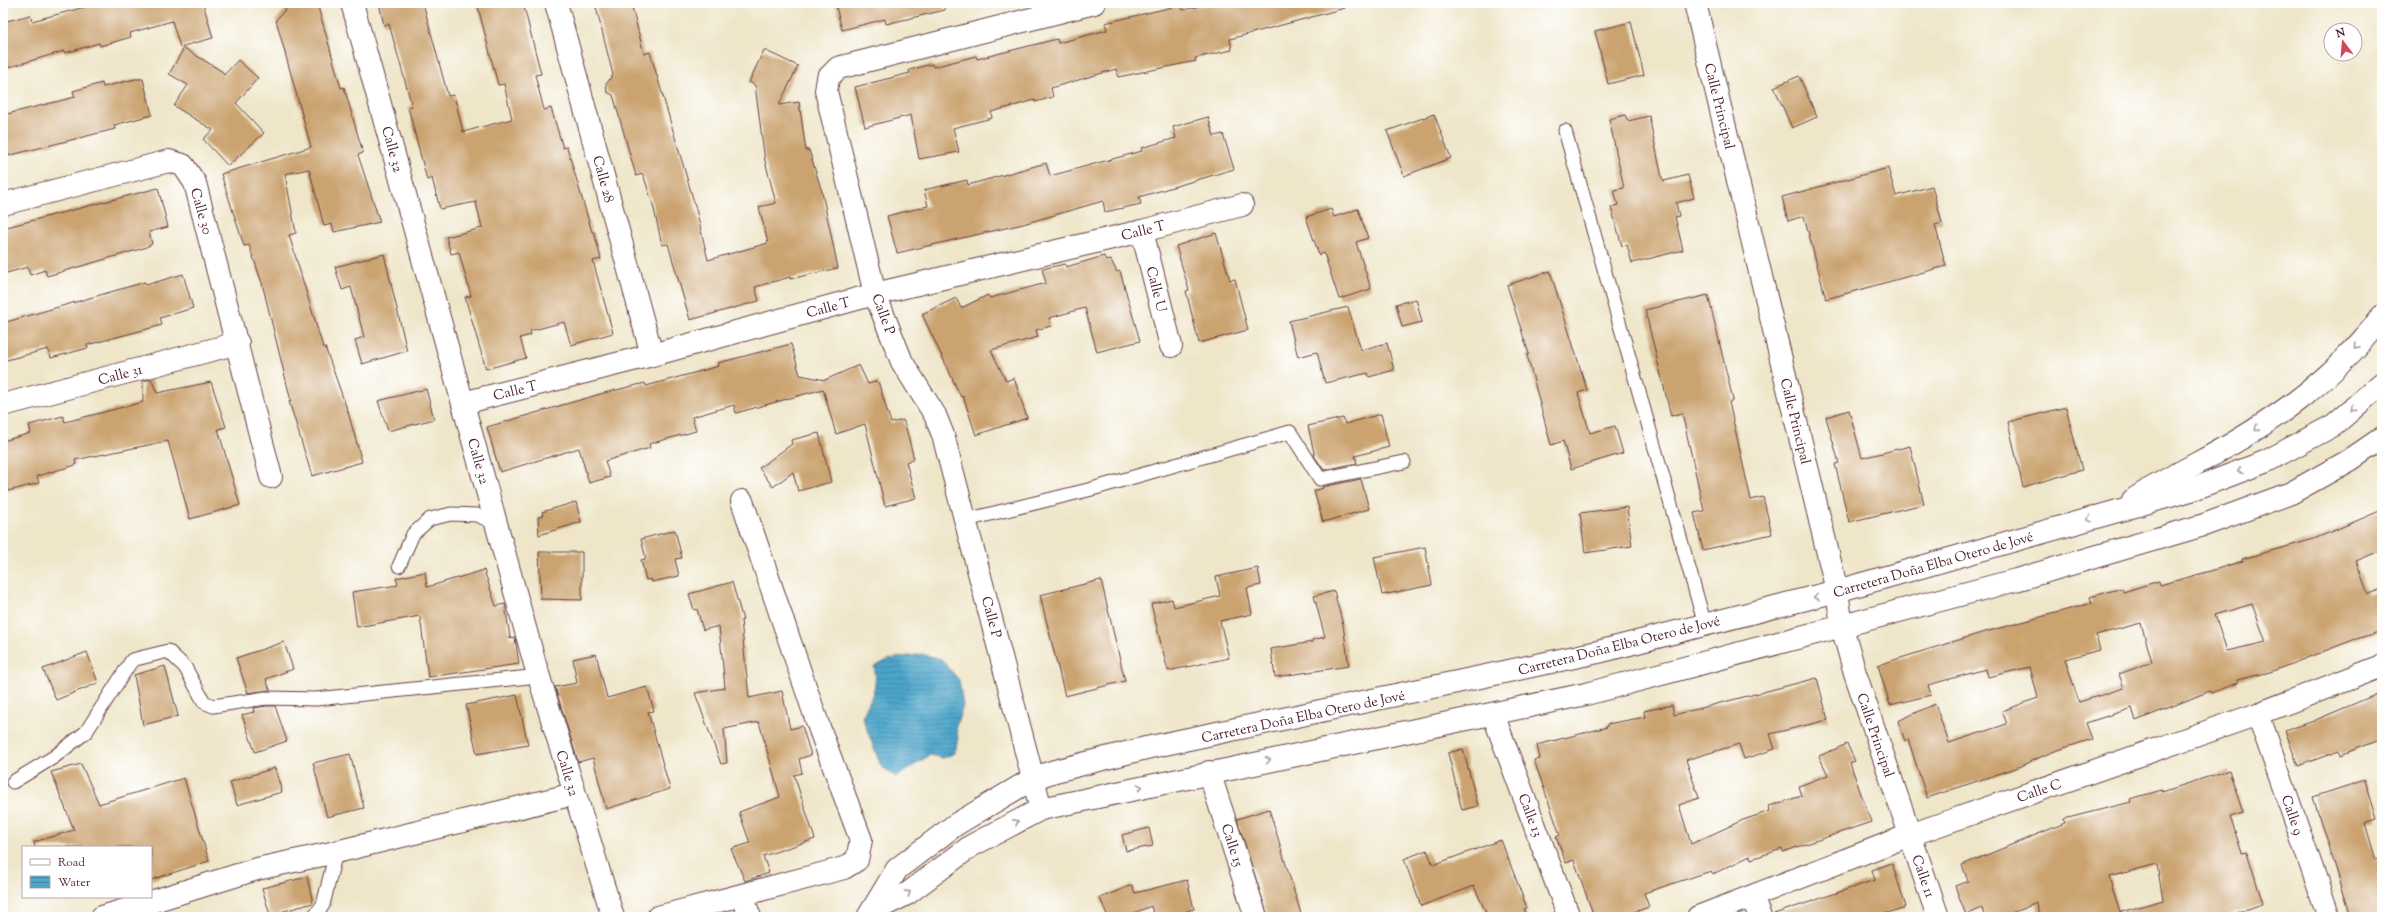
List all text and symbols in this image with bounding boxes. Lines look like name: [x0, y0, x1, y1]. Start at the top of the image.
north arrow: [2323, 22, 2363, 62]
text: N: [2333, 24, 2347, 43]
street label: Calle Principal: [1698, 61, 1738, 152]
street label: Calle 32: [375, 124, 407, 175]
street label: Calle 28: [586, 154, 618, 205]
street label: Calle 30: [184, 186, 216, 237]
street label: Calle T: [1119, 217, 1168, 247]
street label: Calle U: [1140, 265, 1170, 315]
street label: Calle P: [865, 291, 899, 338]
street label: Calle T: [804, 293, 853, 324]
one-way arrow: [2354, 341, 2361, 348]
street label: Calle 31: [96, 360, 145, 391]
street label: Calle Principal: [1774, 376, 1814, 467]
street label: Calle T: [491, 377, 540, 407]
one-way arrow: [2350, 404, 2358, 412]
one-way arrow: [2254, 424, 2261, 431]
street label: Calle 32: [461, 436, 493, 487]
one-way arrow: [2236, 467, 2243, 475]
one-way arrow: [2086, 514, 2093, 523]
street label: Carretera Doña Elba Otero de Jové: [1831, 528, 2036, 604]
one-way arrow: [1813, 592, 1819, 600]
street label: Calle P: [975, 594, 1005, 641]
street label: Carretera Doña Elba Otero de Jové: [1516, 612, 1723, 682]
street label: Carretera Doña Elba Otero de Jové: [1200, 687, 1407, 749]
street label: Calle Principal: [1850, 691, 1898, 781]
street label: Calle 32: [550, 748, 583, 799]
one-way arrow: [1264, 757, 1271, 765]
street label: Calle C: [2015, 775, 2065, 809]
one-way arrow: [1137, 783, 1144, 791]
street label: Calle 13: [1512, 791, 1547, 841]
street label: Calle 9: [2275, 793, 2307, 839]
one-way arrow: [1012, 819, 1019, 827]
street label: Calle 15: [1215, 821, 1248, 870]
legend: [22, 846, 152, 898]
street label: Calle 11: [1905, 852, 1939, 901]
text: Road: [58, 854, 85, 872]
text: Water: [58, 874, 91, 892]
one-way arrow: [904, 890, 911, 898]

